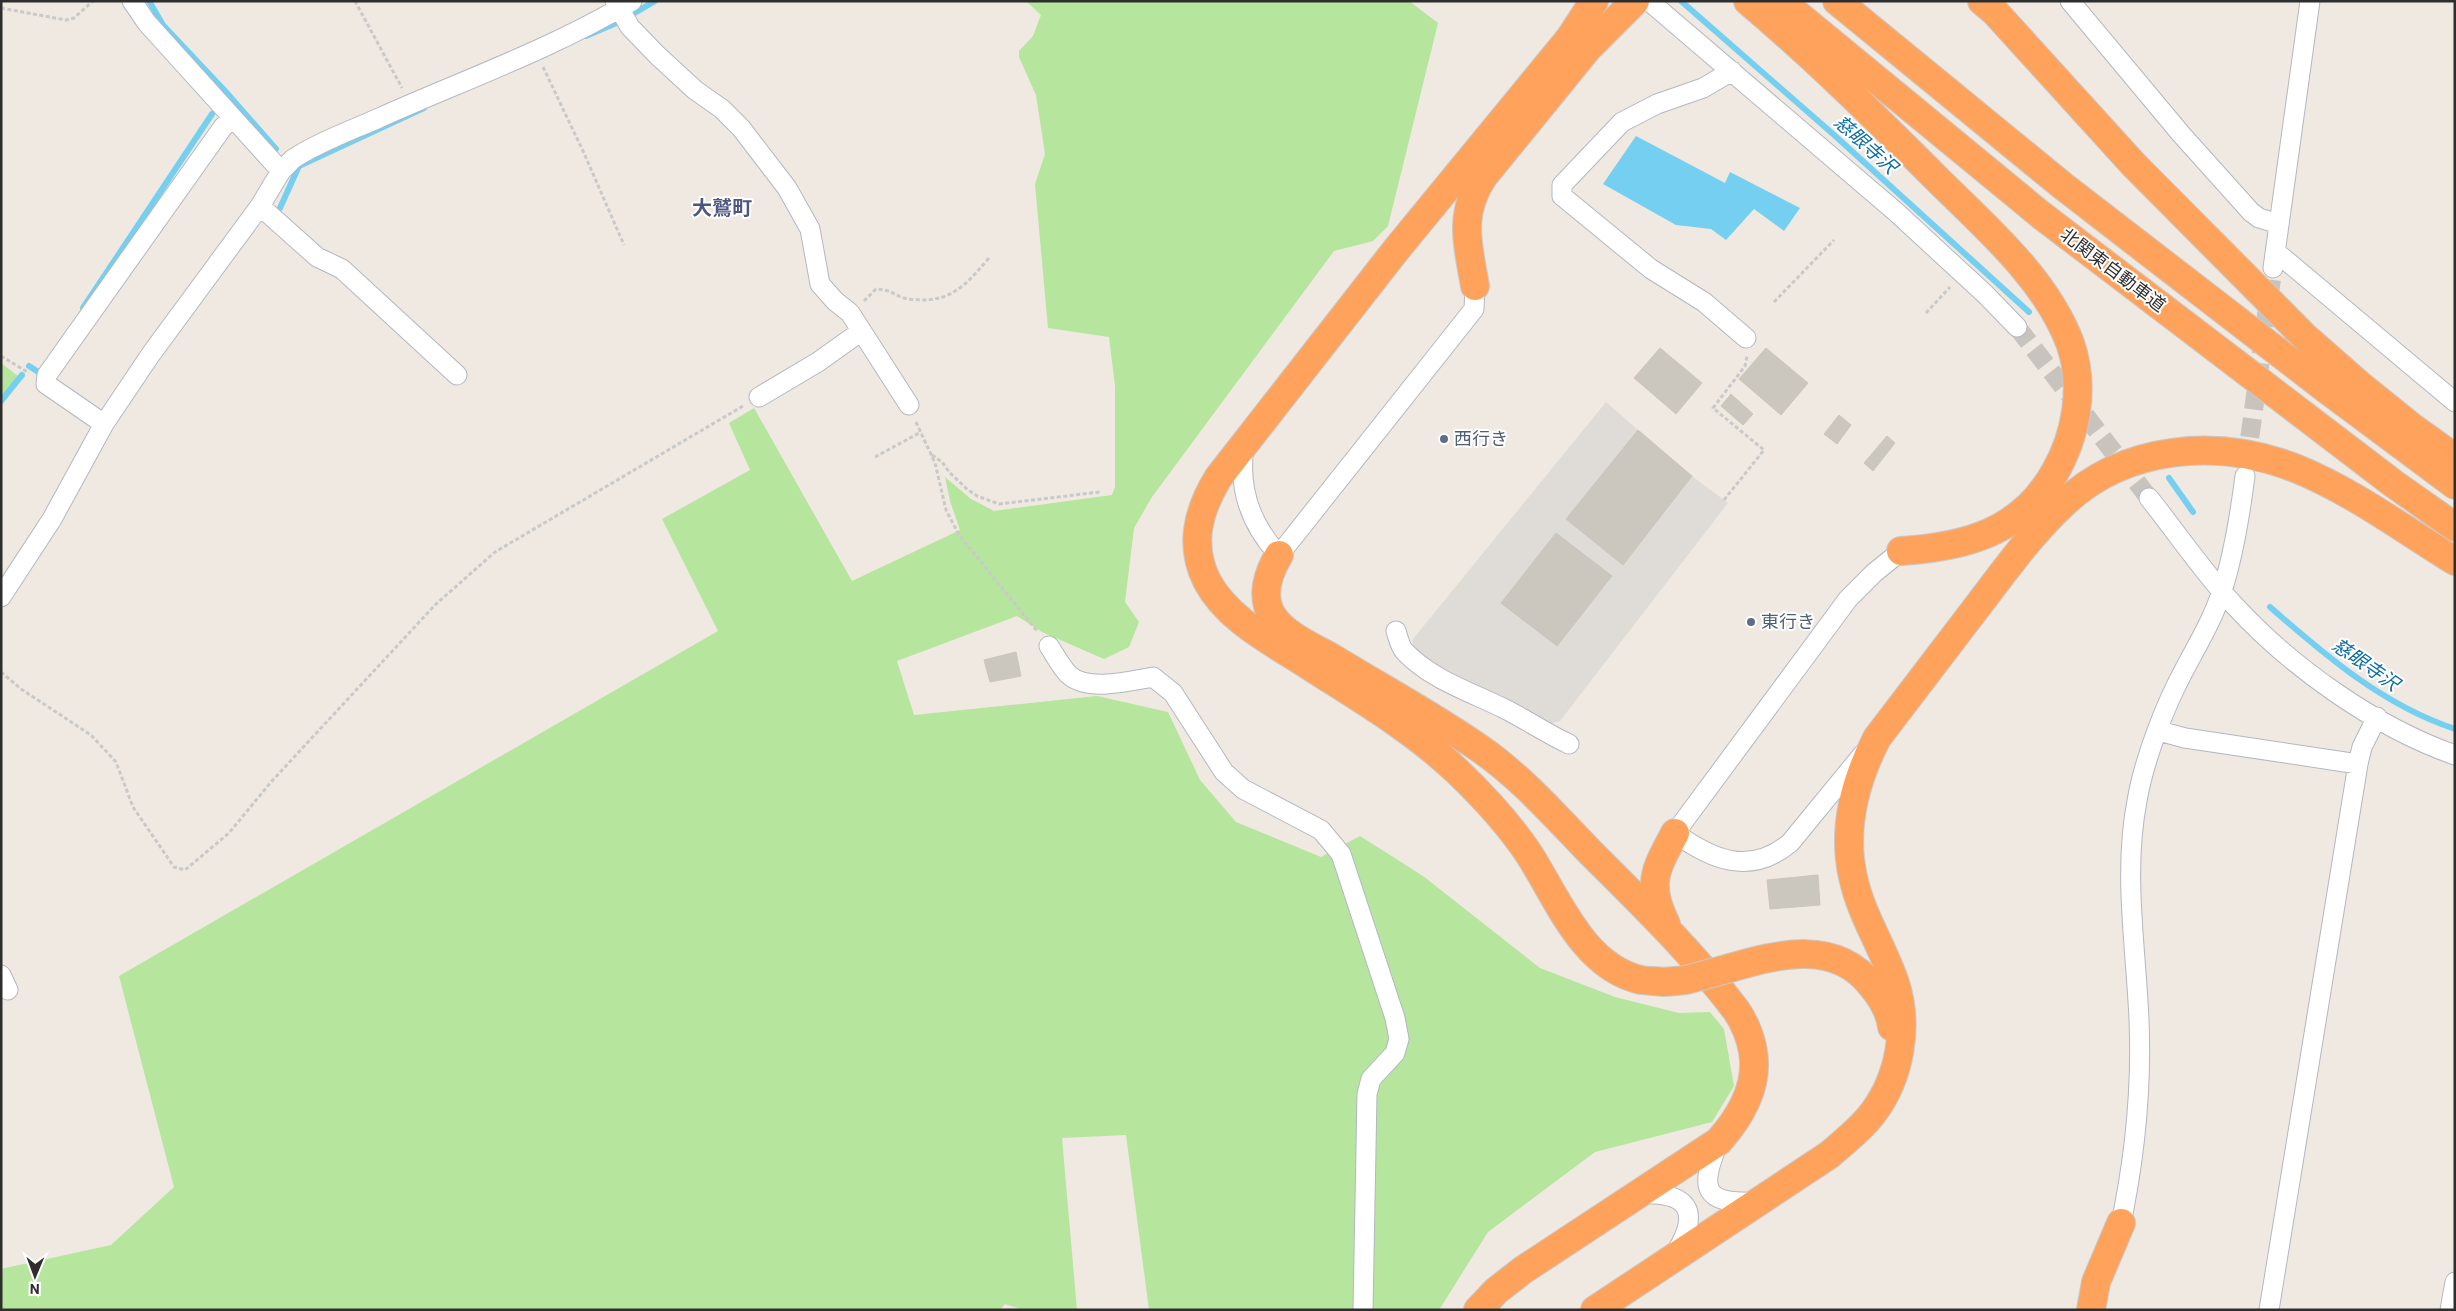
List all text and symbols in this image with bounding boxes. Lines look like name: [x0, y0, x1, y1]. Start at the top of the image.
water label: 慈眼寺沢: [1830, 110, 1904, 180]
district label: 大鷲町: [692, 196, 752, 220]
street label: 北関東自動車道: [2057, 223, 2170, 316]
place label: 西行き: [1454, 428, 1508, 449]
marker: 西行き: [1438, 433, 1450, 445]
place label: 東行き: [1761, 611, 1815, 632]
marker: 東行き: [1745, 616, 1757, 628]
water label: 慈眼寺沢: [2328, 633, 2406, 697]
north arrow: [10, 1251, 60, 1301]
text: N: [30, 1281, 40, 1297]

